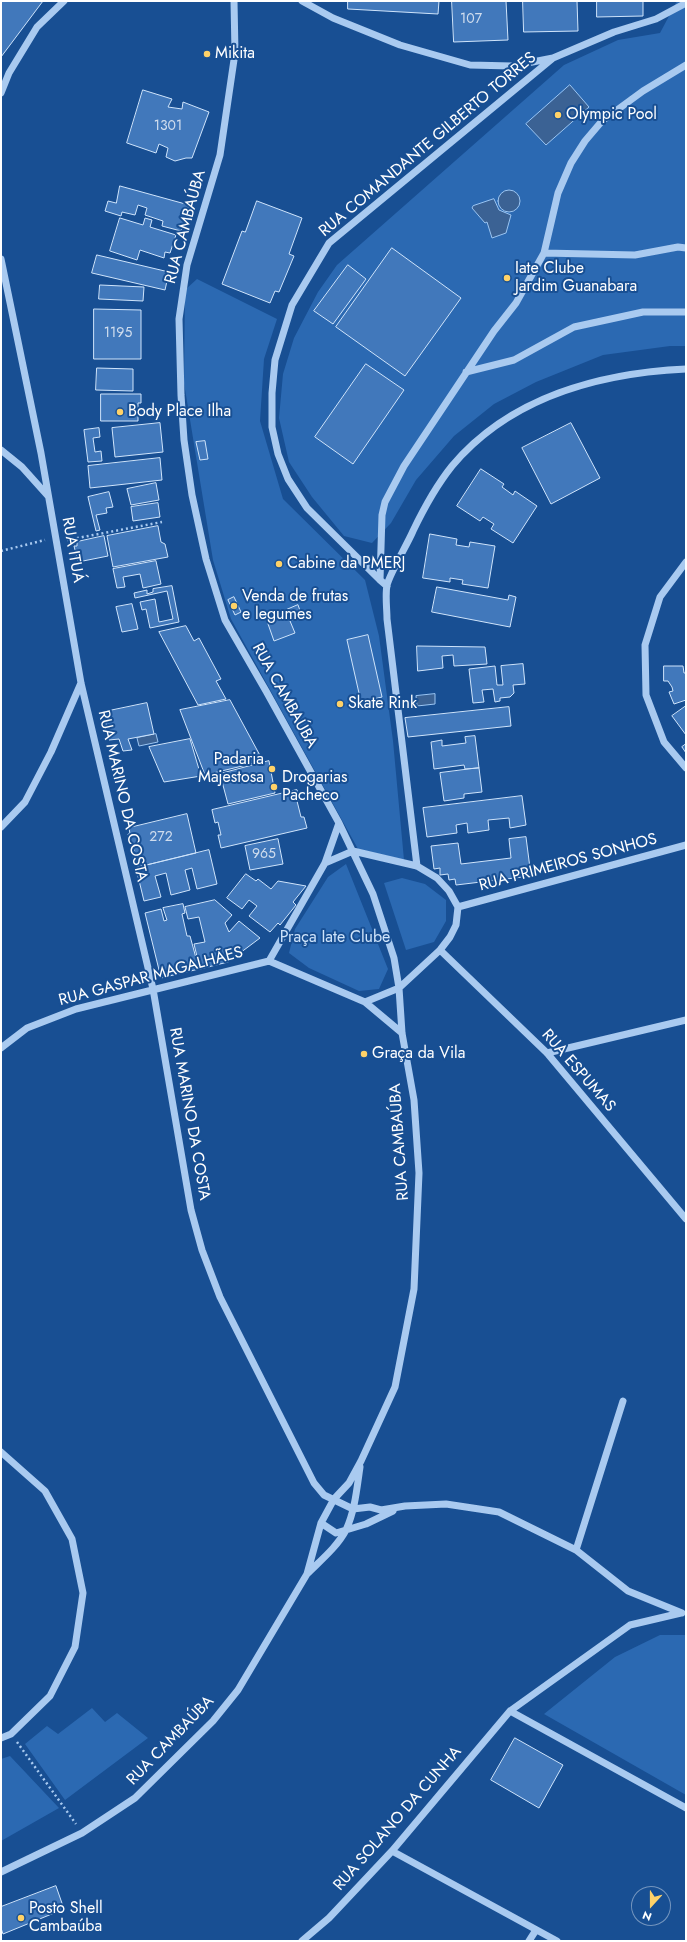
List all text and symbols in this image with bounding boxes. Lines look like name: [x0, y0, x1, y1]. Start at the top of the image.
house number: 107: [460, 12, 482, 28]
place label: Mikita: [215, 44, 255, 64]
marker: Mikita: [202, 49, 212, 59]
street label: RUA COMANDANTE GILBERTO TORRES: [316, 49, 540, 241]
place label: Olympic Pool: [566, 105, 657, 125]
marker: Olympic Pool: [553, 110, 563, 120]
house number: 1301: [154, 119, 182, 135]
street label: RUA CAMBAÚBA: [162, 168, 210, 286]
place label: Iate Clube Jardim Guanabara: [515, 259, 637, 297]
marker: Iate Clube Jardim Guanabara: [502, 273, 512, 283]
house number: 1195: [104, 326, 132, 342]
place label: Body Place Ilha: [128, 402, 231, 422]
marker: Body Place Ilha: [115, 407, 125, 417]
street label: RUA ITUÁ: [57, 516, 87, 584]
place label: Cabine da PMERJ: [287, 554, 405, 574]
marker: Cabine da PMERJ: [274, 559, 284, 569]
place label: Venda de frutas e legumes: [242, 587, 348, 625]
marker: Venda de frutas e legumes: [229, 601, 239, 611]
street label: RUA CAMBAÚBA: [247, 640, 321, 752]
place label: Skate Rink: [348, 694, 417, 714]
marker: Skate Rink: [335, 699, 345, 709]
street label: RUA MARINO DA COSTA: [93, 709, 151, 883]
place label: Padaria Majestosa: [198, 750, 264, 788]
marker: Padaria Majestosa: [267, 764, 277, 774]
place label: Drogarias Pacheco: [282, 768, 347, 806]
marker: Drogarias Pacheco: [269, 782, 279, 792]
house number: 272: [149, 830, 173, 846]
street label: RUA PRIMEIROS SONHOS: [477, 830, 659, 896]
house number: 965: [252, 847, 276, 863]
park label: Praça Iate Clube: [280, 928, 390, 948]
street label: RUA GASPAR MAGALHÃES: [57, 943, 245, 1011]
street label: RUA MARINO DA COSTA: [164, 1026, 214, 1202]
street label: RUA ESPUMAS: [537, 1026, 619, 1116]
place label: Graça da Vila: [372, 1044, 465, 1064]
marker: Graça da Vila: [359, 1049, 369, 1059]
street label: RUA CAMBAÚBA: [386, 1083, 414, 1201]
street label: RUA CAMBAÚBA: [123, 1692, 219, 1790]
street label: RUA SOLANO DA CUNHA: [330, 1743, 466, 1895]
north arrow: [631, 1886, 671, 1926]
place label: Posto Shell Cambaúba: [29, 1899, 103, 1937]
text: N: [640, 1907, 654, 1925]
marker: Posto Shell Cambaúba: [16, 1913, 26, 1923]

